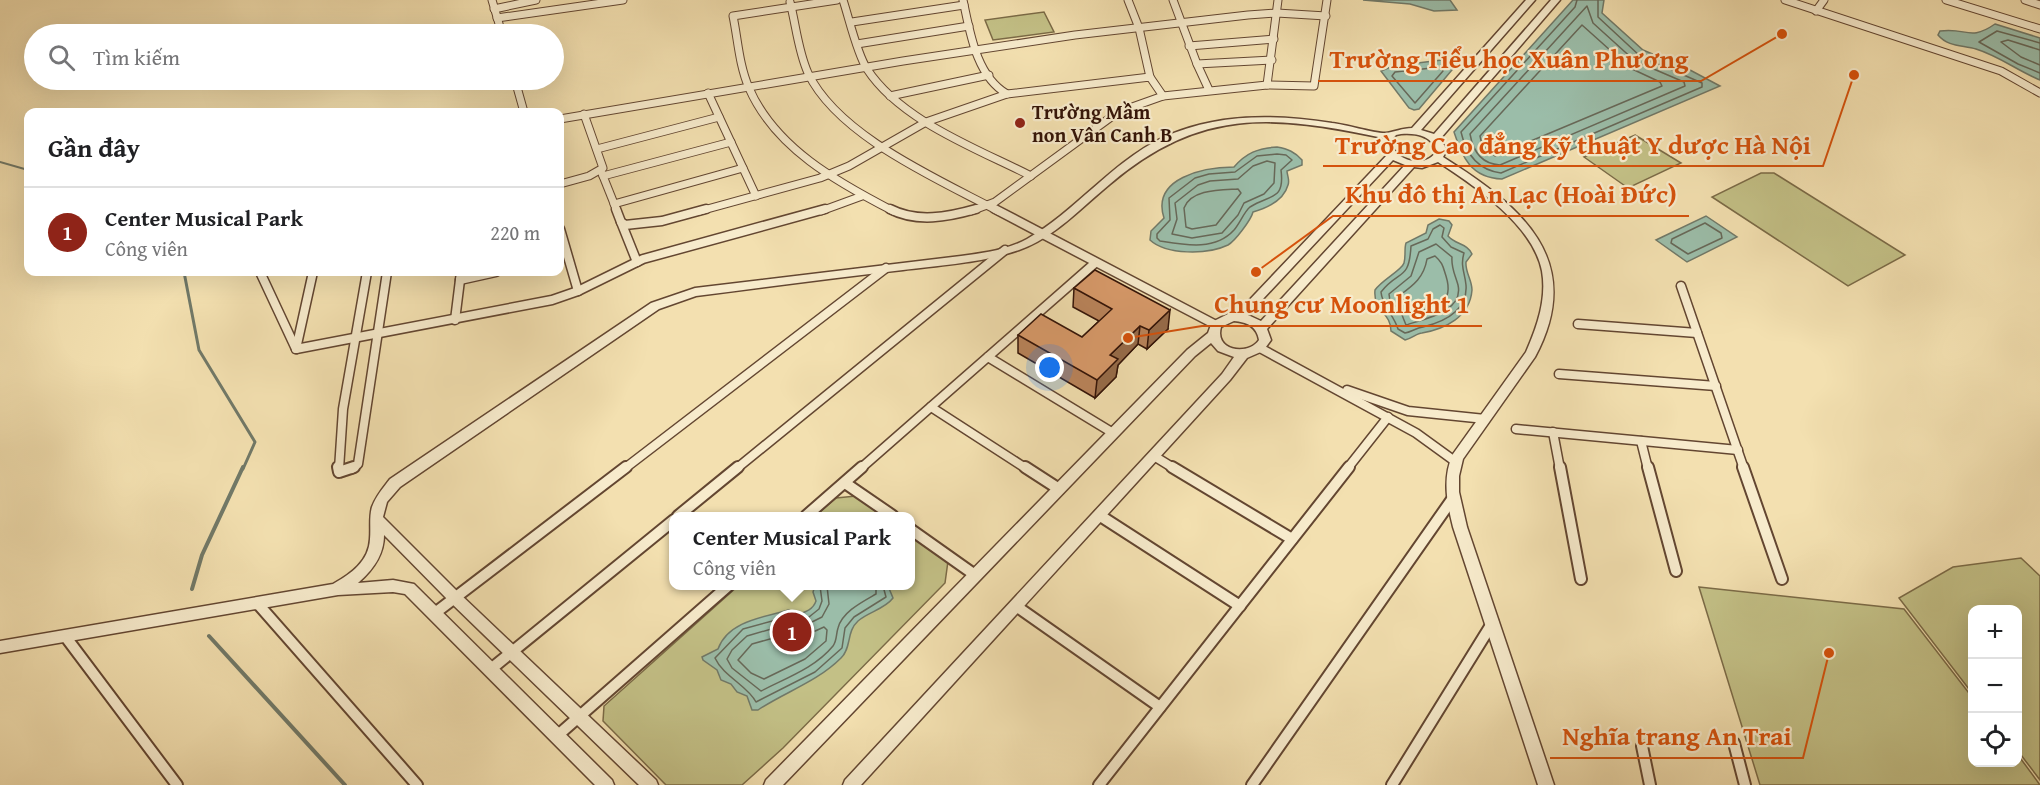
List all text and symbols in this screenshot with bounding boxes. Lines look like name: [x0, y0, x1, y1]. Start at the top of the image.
search box: [24, 24, 564, 90]
callout: Trường Tiểu học Xuân Phương: [1318, 37, 1701, 81]
text: Trường Tiểu học Xuân Phương: [1330, 39, 1689, 78]
icon: search: [45, 41, 78, 74]
text: Tìm kiếm: [93, 41, 180, 73]
place label: Trường Mầm non Vân Canh B: [1032, 97, 1173, 149]
marker: Trường Mầm non Vân Canh B: [1013, 116, 1027, 130]
callout: Trường Cao đẳng Kỹ thuật Y dược Hà Nội: [1323, 122, 1823, 166]
text: Trường Cao đẳng Kỹ thuật Y dược Hà Nội: [1335, 125, 1811, 164]
text: Gần đây: [48, 128, 140, 167]
callout: Khu đô thị An Lạc (Hoài Đức): [1333, 172, 1689, 216]
text: Khu đô thị An Lạc (Hoài Đức): [1345, 174, 1677, 213]
text: Center Musical Park: [105, 202, 303, 234]
text: 1: [62, 218, 73, 247]
text: 220 m: [490, 218, 540, 247]
text: Công viên: [105, 234, 188, 263]
callout: Chung cư Moonlight 1: [1202, 282, 1482, 326]
text: Chung cư Moonlight 1: [1214, 284, 1470, 323]
your location: [1035, 353, 1064, 382]
popup: [669, 512, 915, 590]
text: Center Musical Park: [693, 521, 891, 553]
text: Công viên: [693, 553, 776, 582]
map controls: [1968, 605, 2022, 767]
button: +: [1968, 605, 2022, 659]
pin: 1: [772, 610, 812, 654]
button: −: [1968, 659, 2022, 713]
button: locate: [1968, 713, 2022, 767]
callout: Nghĩa trang An Trai: [1550, 714, 1803, 758]
text: Nghĩa trang An Trai: [1562, 716, 1792, 755]

